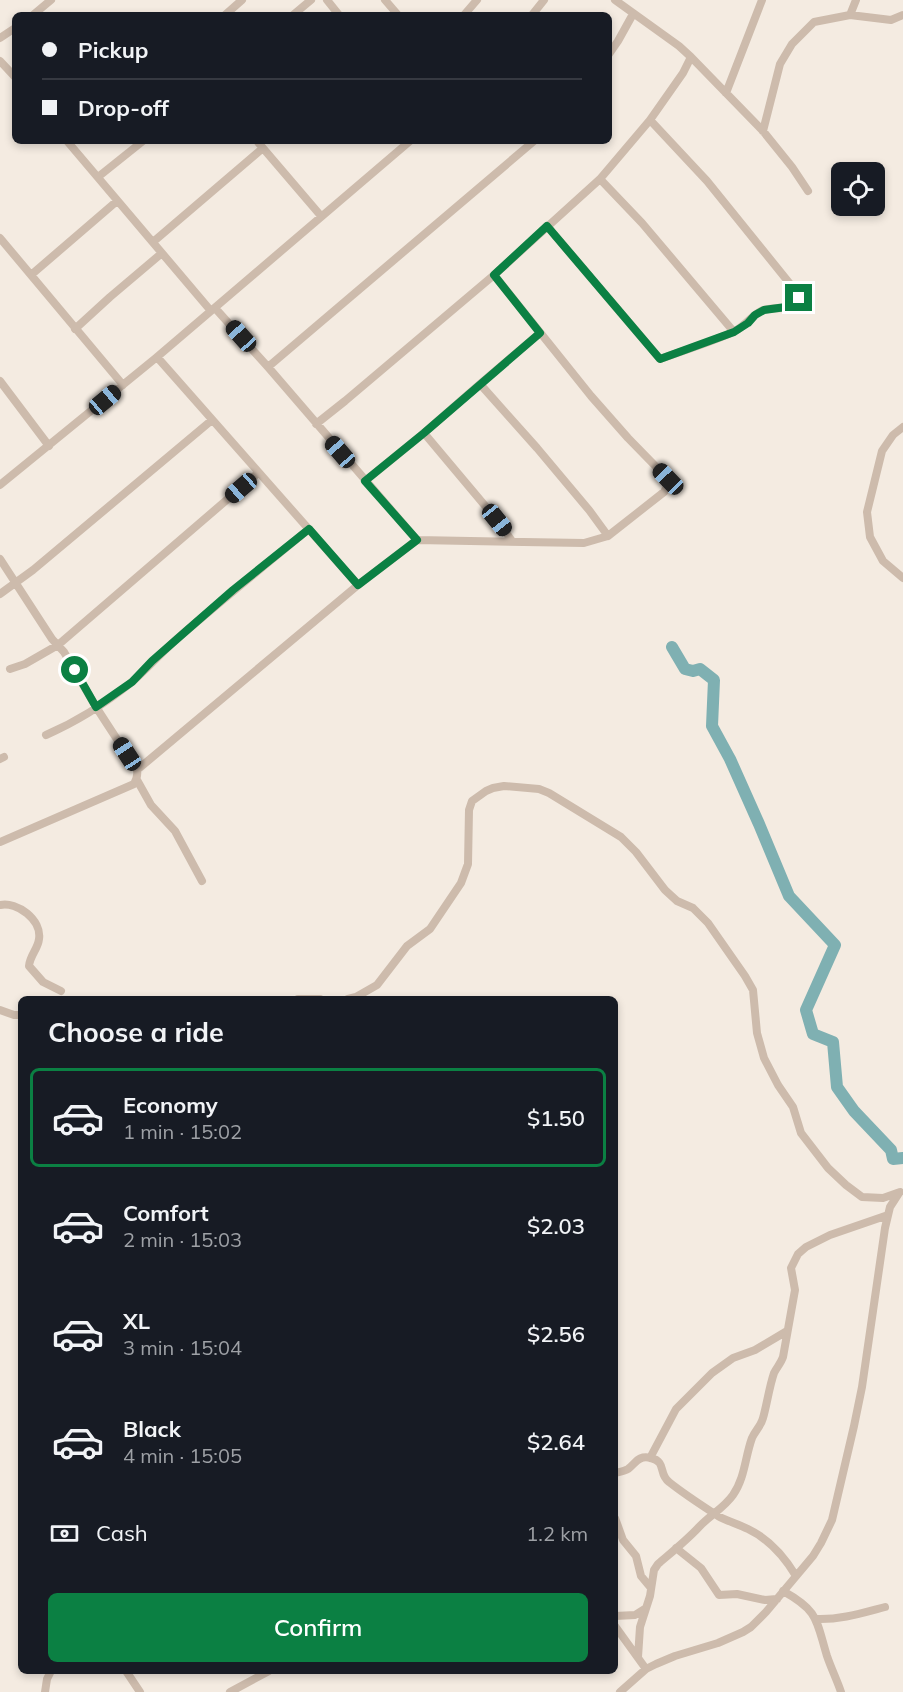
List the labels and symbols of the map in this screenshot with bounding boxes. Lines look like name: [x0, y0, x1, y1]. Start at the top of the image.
route end: [785, 284, 812, 311]
car: [222, 317, 260, 355]
car: [85, 382, 125, 418]
car: [321, 433, 359, 471]
car: [649, 460, 687, 498]
car: [222, 469, 260, 507]
car: [479, 500, 515, 540]
route start: [61, 656, 88, 683]
car: [110, 734, 144, 774]

